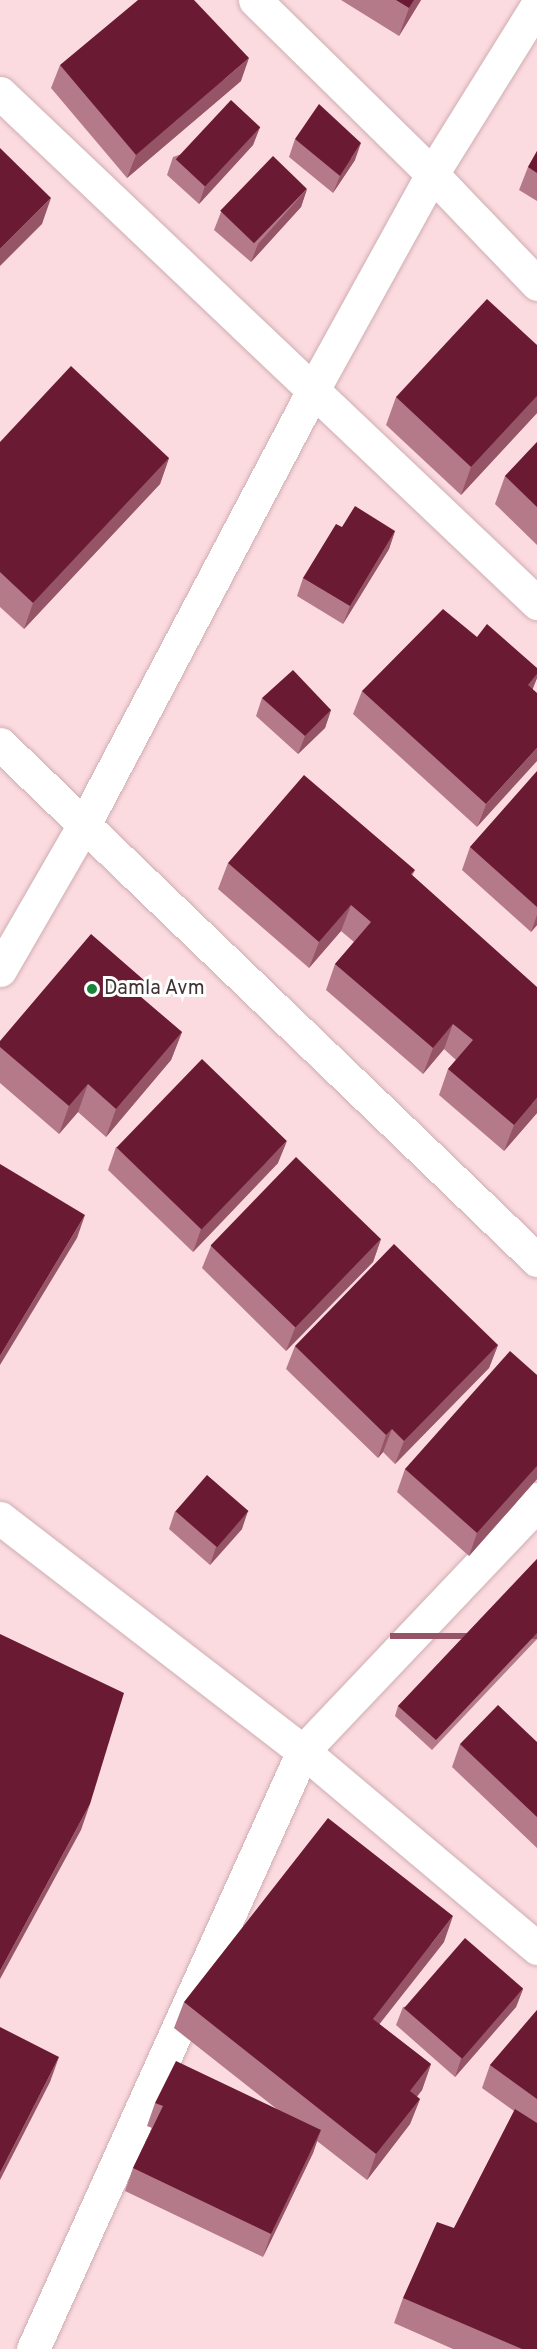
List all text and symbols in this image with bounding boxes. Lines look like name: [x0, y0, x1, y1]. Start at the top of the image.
place label: Damla Avm: [104, 977, 205, 1001]
marker: Damla Avm: [85, 982, 99, 996]

